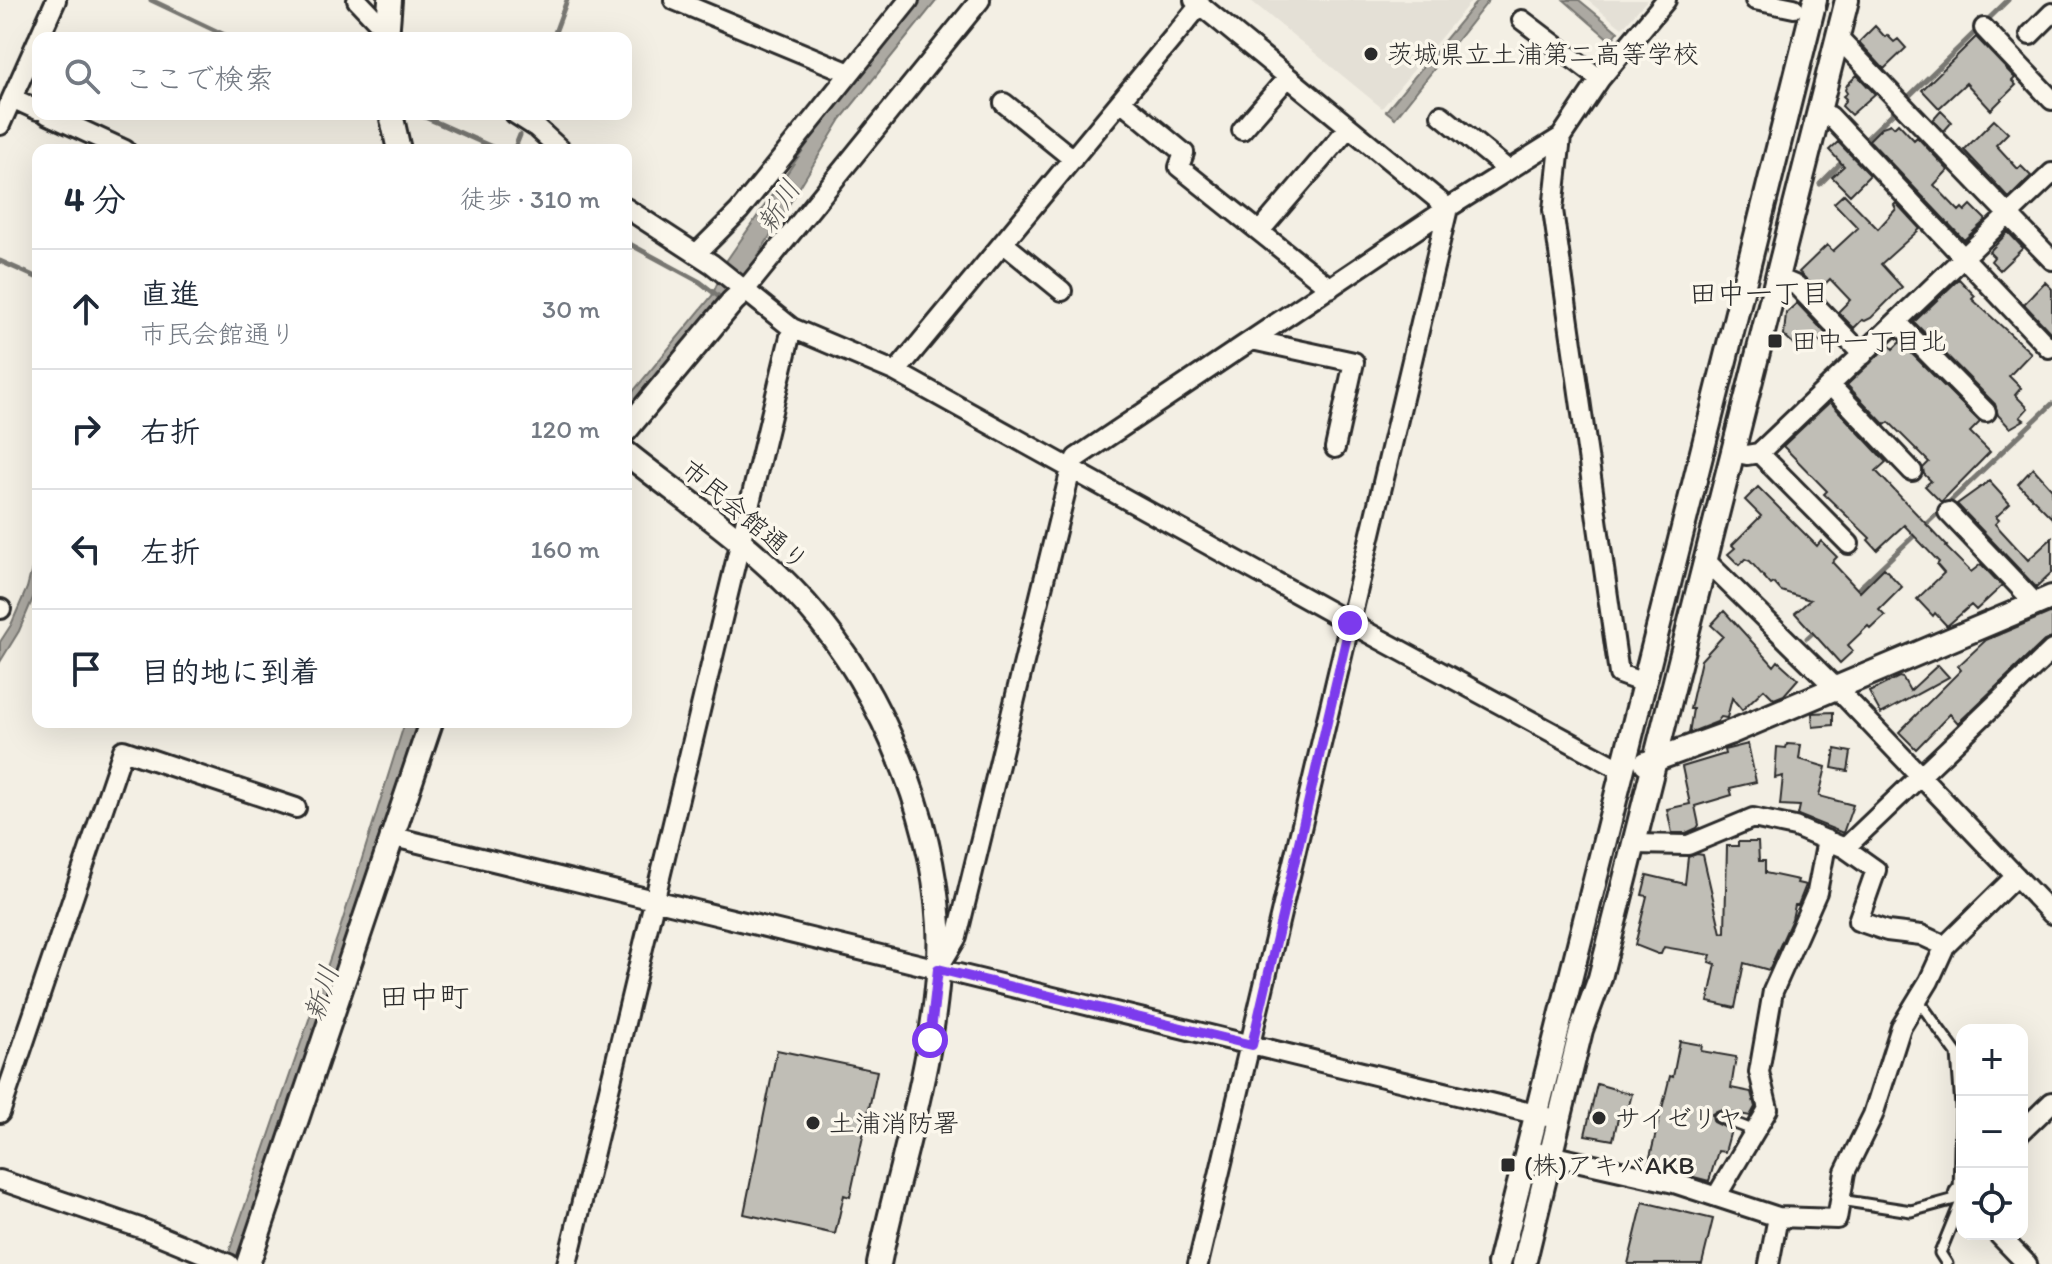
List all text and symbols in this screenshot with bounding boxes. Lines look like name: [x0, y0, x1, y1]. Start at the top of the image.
search box: [32, 32, 632, 120]
place label: 茨城県立土浦第二高等学校: [1387, 38, 1699, 70]
marker: 茨城県立土浦第二高等学校: [1362, 45, 1380, 63]
icon: search: [60, 54, 104, 98]
text: ここで検索: [124, 60, 274, 97]
water label: 新川: [749, 173, 807, 239]
text: 4 分: [64, 179, 126, 220]
text: 徒歩 · 310 m: [460, 183, 600, 215]
text: 直進: [140, 275, 200, 312]
district label: 田中一丁目: [1689, 276, 1829, 310]
icon: ahead: [64, 287, 108, 331]
text: 30 m: [542, 293, 600, 325]
text: 市民会館通り: [140, 318, 296, 350]
place label: 田中一丁目北: [1791, 325, 1947, 357]
marker: 田中一丁目北: [1766, 332, 1784, 350]
icon: right: [64, 407, 108, 451]
text: 右折: [140, 413, 200, 450]
text: 120 m: [531, 413, 600, 445]
street label: 市民会館通り: [675, 453, 815, 577]
icon: left: [64, 527, 108, 571]
text: 左折: [140, 533, 200, 570]
text: 160 m: [530, 533, 600, 565]
route end: [1332, 605, 1368, 641]
icon: arrive: [64, 647, 108, 691]
text: 目的地に到着: [140, 653, 320, 690]
water label: 新川: [296, 961, 346, 1025]
district label: 田中町: [379, 978, 469, 1015]
route start: [912, 1022, 948, 1058]
map controls: [1956, 1024, 2028, 1240]
button: +: [1956, 1024, 2028, 1096]
button: −: [1956, 1096, 2028, 1168]
place label: サイゼリヤ: [1615, 1102, 1743, 1134]
place label: 土浦消防署: [829, 1107, 959, 1139]
marker: サイゼリヤ: [1590, 1109, 1608, 1127]
marker: 土浦消防署: [804, 1114, 822, 1132]
place label: (株)アキバAKB: [1524, 1149, 1695, 1181]
marker: (株)アキバAKB: [1499, 1156, 1517, 1174]
button: locate: [1956, 1168, 2028, 1240]

